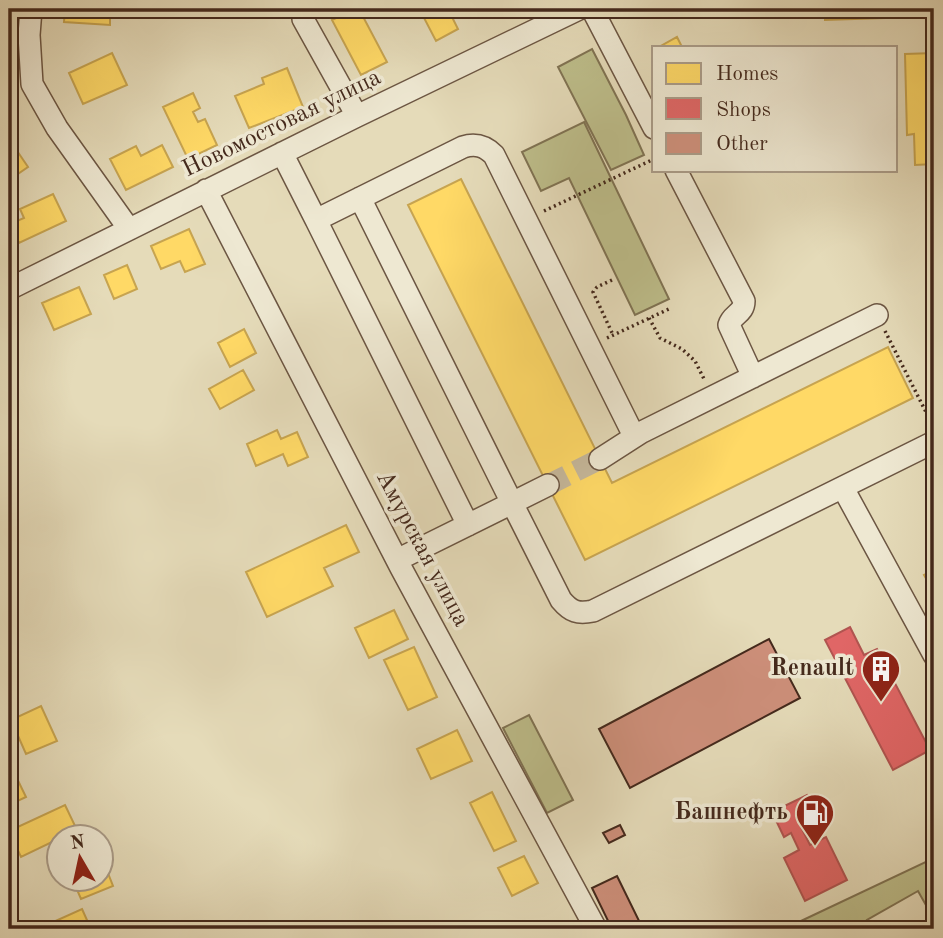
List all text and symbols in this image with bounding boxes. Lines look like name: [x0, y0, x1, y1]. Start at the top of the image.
legend: [652, 46, 898, 172]
text: Homes: [716, 64, 778, 85]
street label: Новомостовая улица: [179, 65, 385, 182]
text: Shops: [716, 100, 771, 121]
text: Other: [716, 134, 768, 155]
street label: Амурская улица: [371, 467, 473, 631]
building icon: Renault: [860, 648, 902, 703]
place label: Renault: [770, 657, 854, 681]
fuel station icon: Башнефть: [794, 792, 836, 847]
place label: Башнефть: [674, 801, 788, 825]
north arrow: [46, 822, 116, 892]
text: N: [69, 833, 87, 854]

